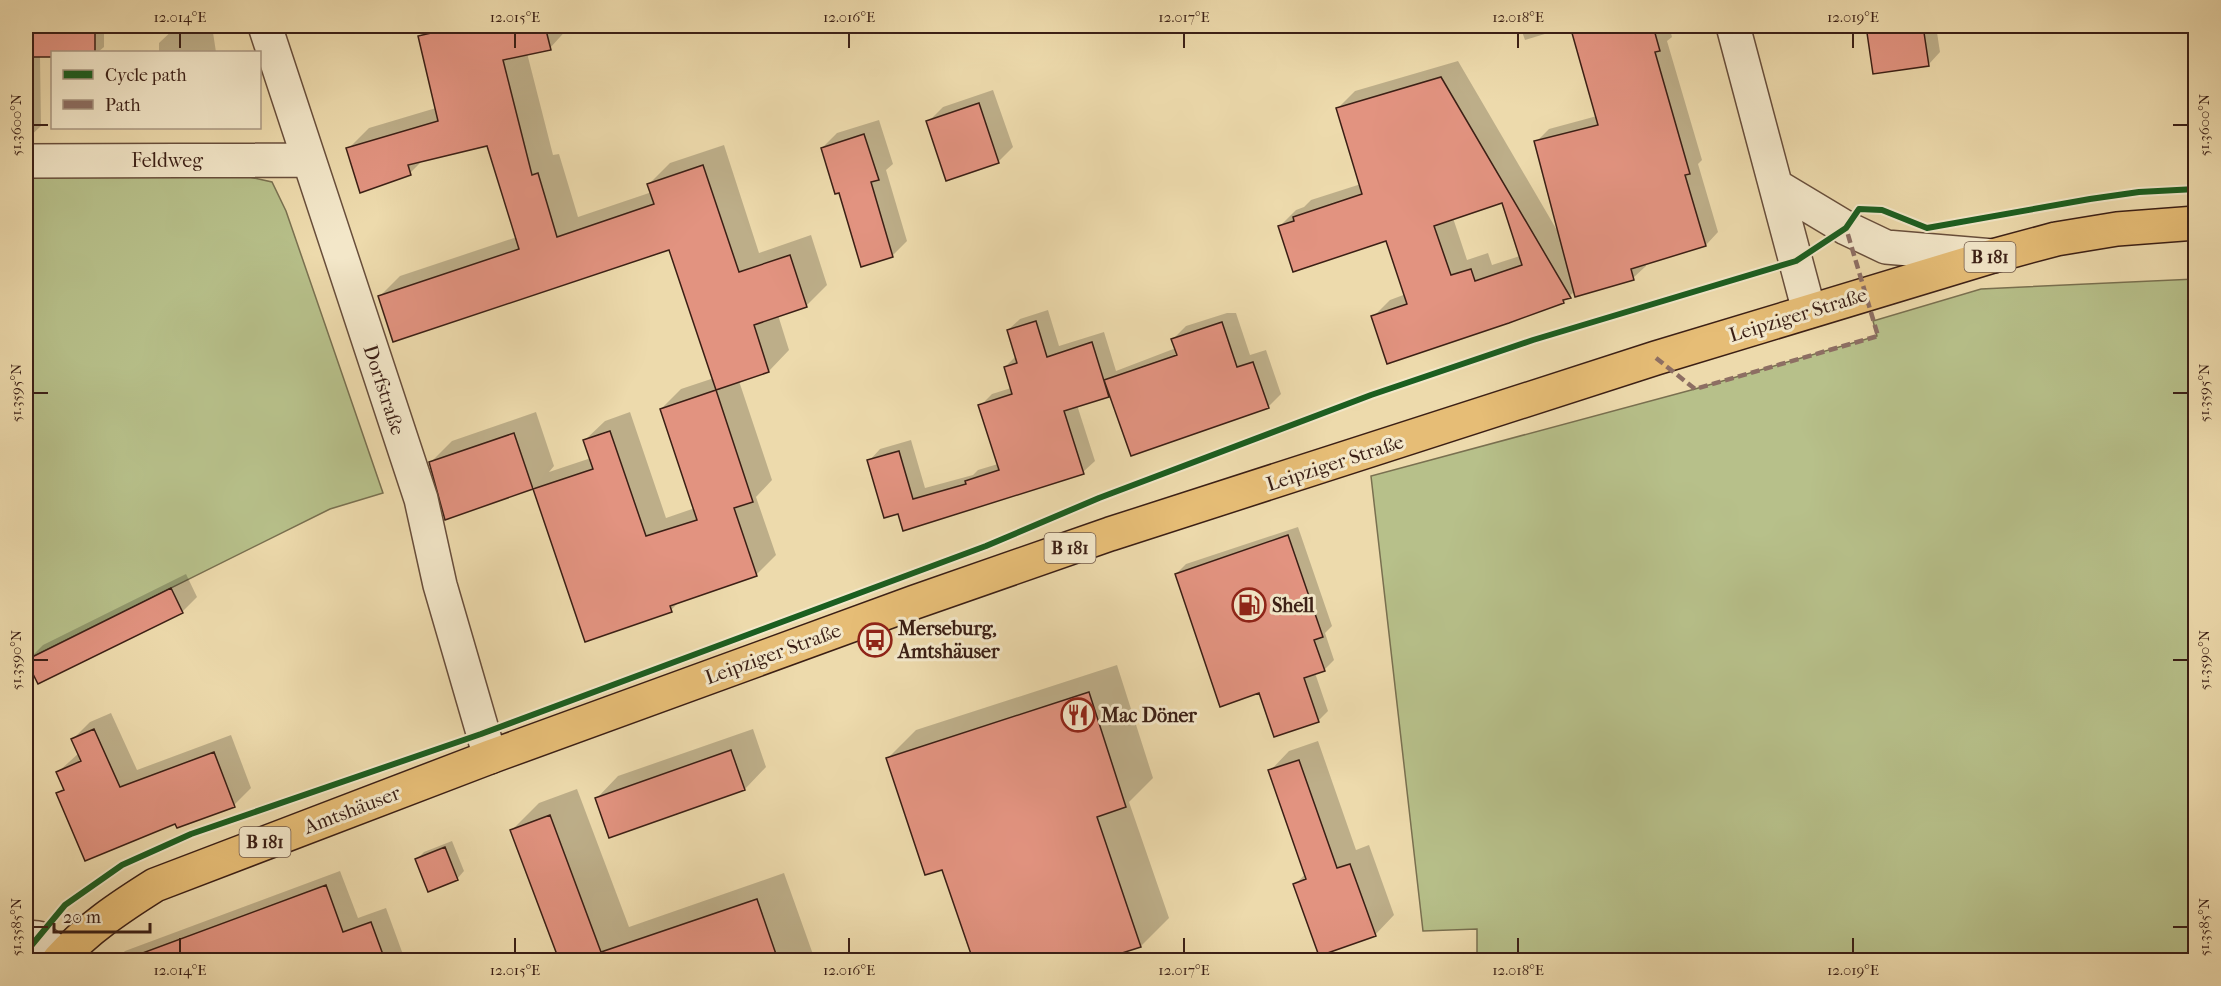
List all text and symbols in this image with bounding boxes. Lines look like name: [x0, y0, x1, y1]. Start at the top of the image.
text: 12.014°E: [154, 8, 206, 26]
text: 12.015°E: [490, 8, 540, 26]
text: 12.016°E: [823, 8, 875, 26]
text: 12.017°E: [1158, 8, 1210, 26]
text: 12.018°E: [1492, 8, 1544, 26]
text: 12.019°E: [1827, 8, 1879, 26]
legend: [51, 51, 261, 129]
text: Cycle path: [105, 65, 186, 86]
text: 51.3600°N: [7, 93, 25, 156]
text: 51.3600°N: [2195, 93, 2213, 156]
text: Path: [105, 95, 141, 116]
street label: Feldweg: [131, 149, 203, 172]
road number: B 181: [1964, 242, 2016, 272]
street label: Leipziger Straße: [1726, 283, 1870, 347]
street label: Dorfstraße: [359, 342, 409, 438]
text: 51.3595°N: [7, 363, 25, 422]
text: 51.3595°N: [2195, 363, 2213, 422]
street label: Leipziger Straße: [1263, 430, 1407, 496]
road number: B 181: [1044, 533, 1096, 563]
fuel station icon: Shell: [1231, 587, 1267, 623]
place label: Shell: [1272, 594, 1315, 617]
place label: Merseburg, Amtshäuser: [896, 617, 1000, 663]
street label: Leipziger Straße: [702, 619, 844, 689]
bus stop icon: Merseburg, Amtshäuser: [857, 622, 893, 658]
text: 51.3590°N: [7, 629, 25, 690]
text: 51.3590°N: [2195, 629, 2213, 690]
restaurant icon: Mac Döner: [1060, 697, 1096, 733]
place label: Mac Döner: [1100, 704, 1197, 727]
street label: Amtshäuser: [300, 781, 404, 839]
road number: B 181: [240, 827, 290, 857]
scale bar: [54, 896, 150, 934]
text: 51.3585°N: [7, 897, 25, 956]
text: 51.3585°N: [2195, 897, 2213, 956]
text: 20 m: [63, 907, 101, 928]
text: 12.014°E: [154, 961, 206, 979]
text: 12.015°E: [490, 961, 540, 979]
text: 12.016°E: [823, 961, 875, 979]
text: 12.017°E: [1158, 961, 1210, 979]
text: 12.018°E: [1492, 961, 1544, 979]
text: 12.019°E: [1827, 961, 1879, 979]

